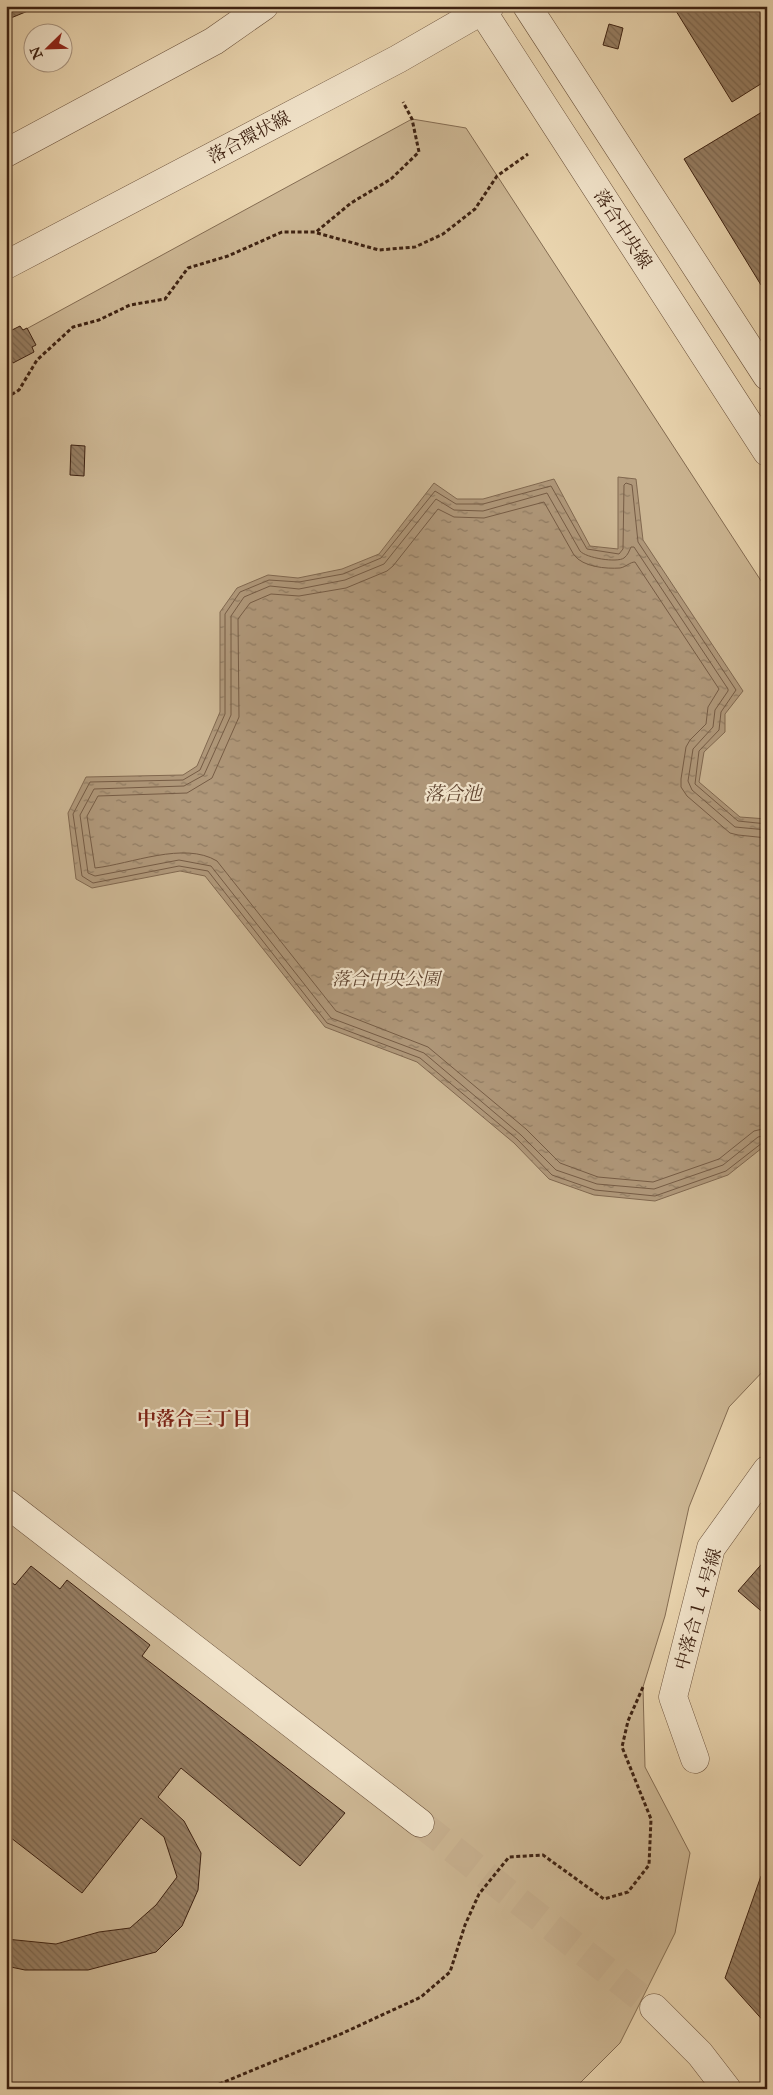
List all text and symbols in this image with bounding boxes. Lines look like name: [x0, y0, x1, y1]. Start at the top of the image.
north arrow: [22, 22, 72, 72]
text: N: [26, 44, 47, 62]
street label: 落合環状線: [204, 106, 294, 168]
street label: 落合中央線: [589, 185, 657, 273]
water label: 落合池: [424, 782, 483, 805]
park label: 落合中央公園: [332, 968, 443, 990]
district label: 中落合三丁目: [137, 1407, 251, 1430]
street label: 中落合１４号線: [670, 1545, 726, 1673]

